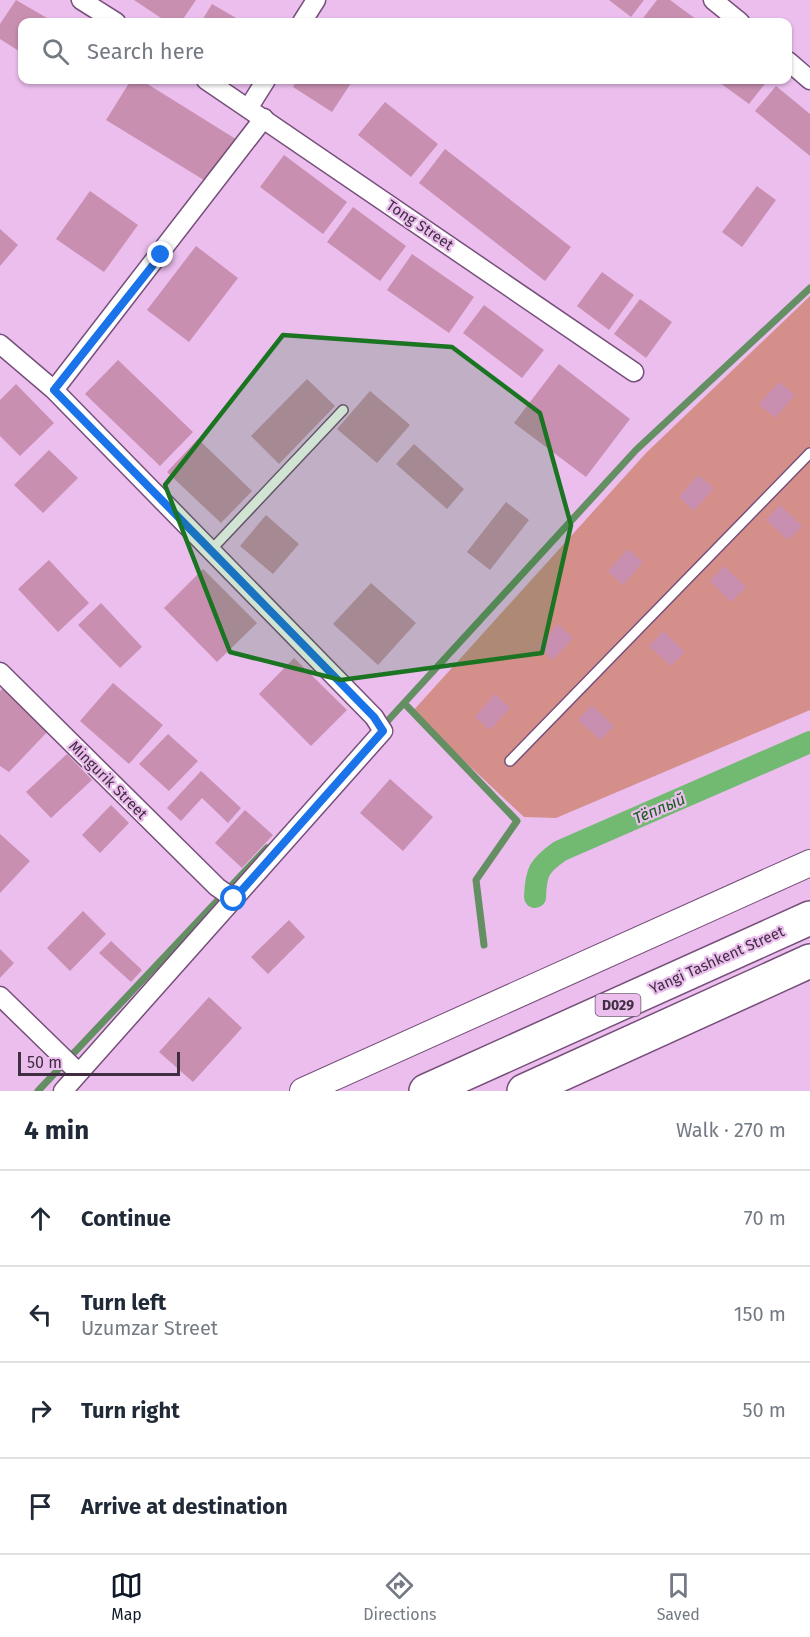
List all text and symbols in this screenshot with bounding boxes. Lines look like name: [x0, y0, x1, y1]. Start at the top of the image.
search box: [18, 18, 792, 84]
icon: search: [39, 35, 72, 68]
text: Search here: [87, 38, 205, 65]
street label: Tong Street: [383, 196, 457, 254]
route end: [147, 241, 173, 267]
street label: Mingurik Street: [65, 737, 151, 823]
water label: Тёплый: [630, 789, 688, 828]
route start: [220, 885, 246, 911]
street label: Yangi Tashkent Street: [647, 922, 788, 998]
road number: D029: [596, 994, 640, 1016]
scale bar: [18, 1049, 180, 1076]
text: 50 m: [27, 1053, 62, 1072]
text: 4 min: [24, 1115, 89, 1146]
text: Walk · 270 m: [676, 1118, 786, 1142]
icon: ahead: [24, 1202, 57, 1235]
text: Continue: [81, 1205, 171, 1232]
text: 70 m: [744, 1206, 786, 1230]
text: Turn left: [81, 1289, 166, 1316]
icon: left: [24, 1298, 57, 1331]
text: 150 m: [734, 1302, 786, 1326]
text: Uzumzar Street: [81, 1316, 218, 1340]
icon: right: [24, 1394, 57, 1427]
text: Turn right: [81, 1397, 180, 1424]
text: 50 m: [742, 1398, 786, 1422]
icon: arrive: [24, 1490, 57, 1523]
text: Arrive at destination: [81, 1493, 288, 1520]
tab: Map: [110, 1569, 143, 1624]
tab: Directions: [363, 1569, 437, 1624]
tab: Saved: [657, 1569, 700, 1624]

